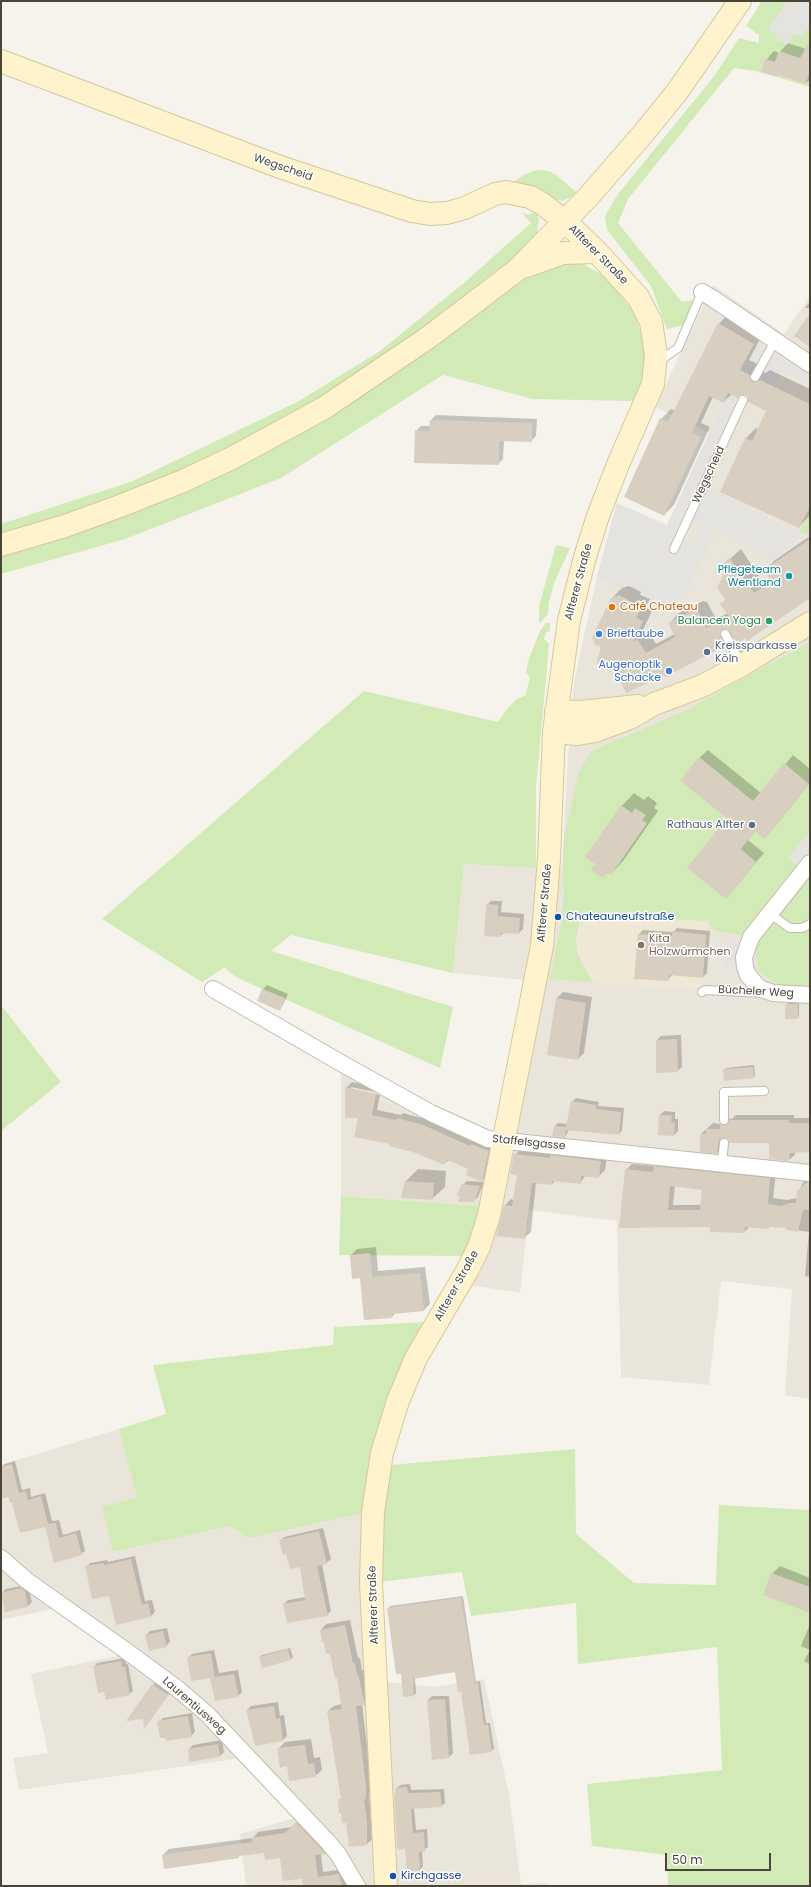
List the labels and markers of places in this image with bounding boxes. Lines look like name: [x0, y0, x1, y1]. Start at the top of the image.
place label: Pflegeteam Wentland: [718, 563, 781, 589]
marker: Pflegeteam Wentland: [784, 571, 794, 581]
place label: Café Chateau: [620, 600, 698, 614]
marker: Café Chateau: [607, 602, 617, 612]
place label: Balancen Yoga: [678, 614, 761, 628]
marker: Balancen Yoga: [764, 616, 774, 626]
place label: Brieftaube: [607, 627, 664, 641]
marker: Brieftaube: [594, 629, 604, 639]
place label: Kreissparkasse Köln: [715, 639, 797, 665]
marker: Kreissparkasse Köln: [702, 647, 712, 657]
place label: Augenoptik Schacke: [598, 658, 661, 684]
marker: Augenoptik Schacke: [664, 666, 674, 676]
place label: Rathaus Alfter: [667, 818, 744, 832]
marker: Rathaus Alfter: [747, 820, 757, 830]
place label: Chateauneufstraße: [566, 910, 674, 924]
marker: Chateauneufstraße: [553, 912, 563, 922]
place label: Kita Holzwürmchen: [649, 932, 730, 958]
marker: Kita Holzwürmchen: [636, 940, 646, 950]
place label: Kirchgasse: [401, 1869, 461, 1883]
marker: Kirchgasse: [388, 1871, 398, 1881]

